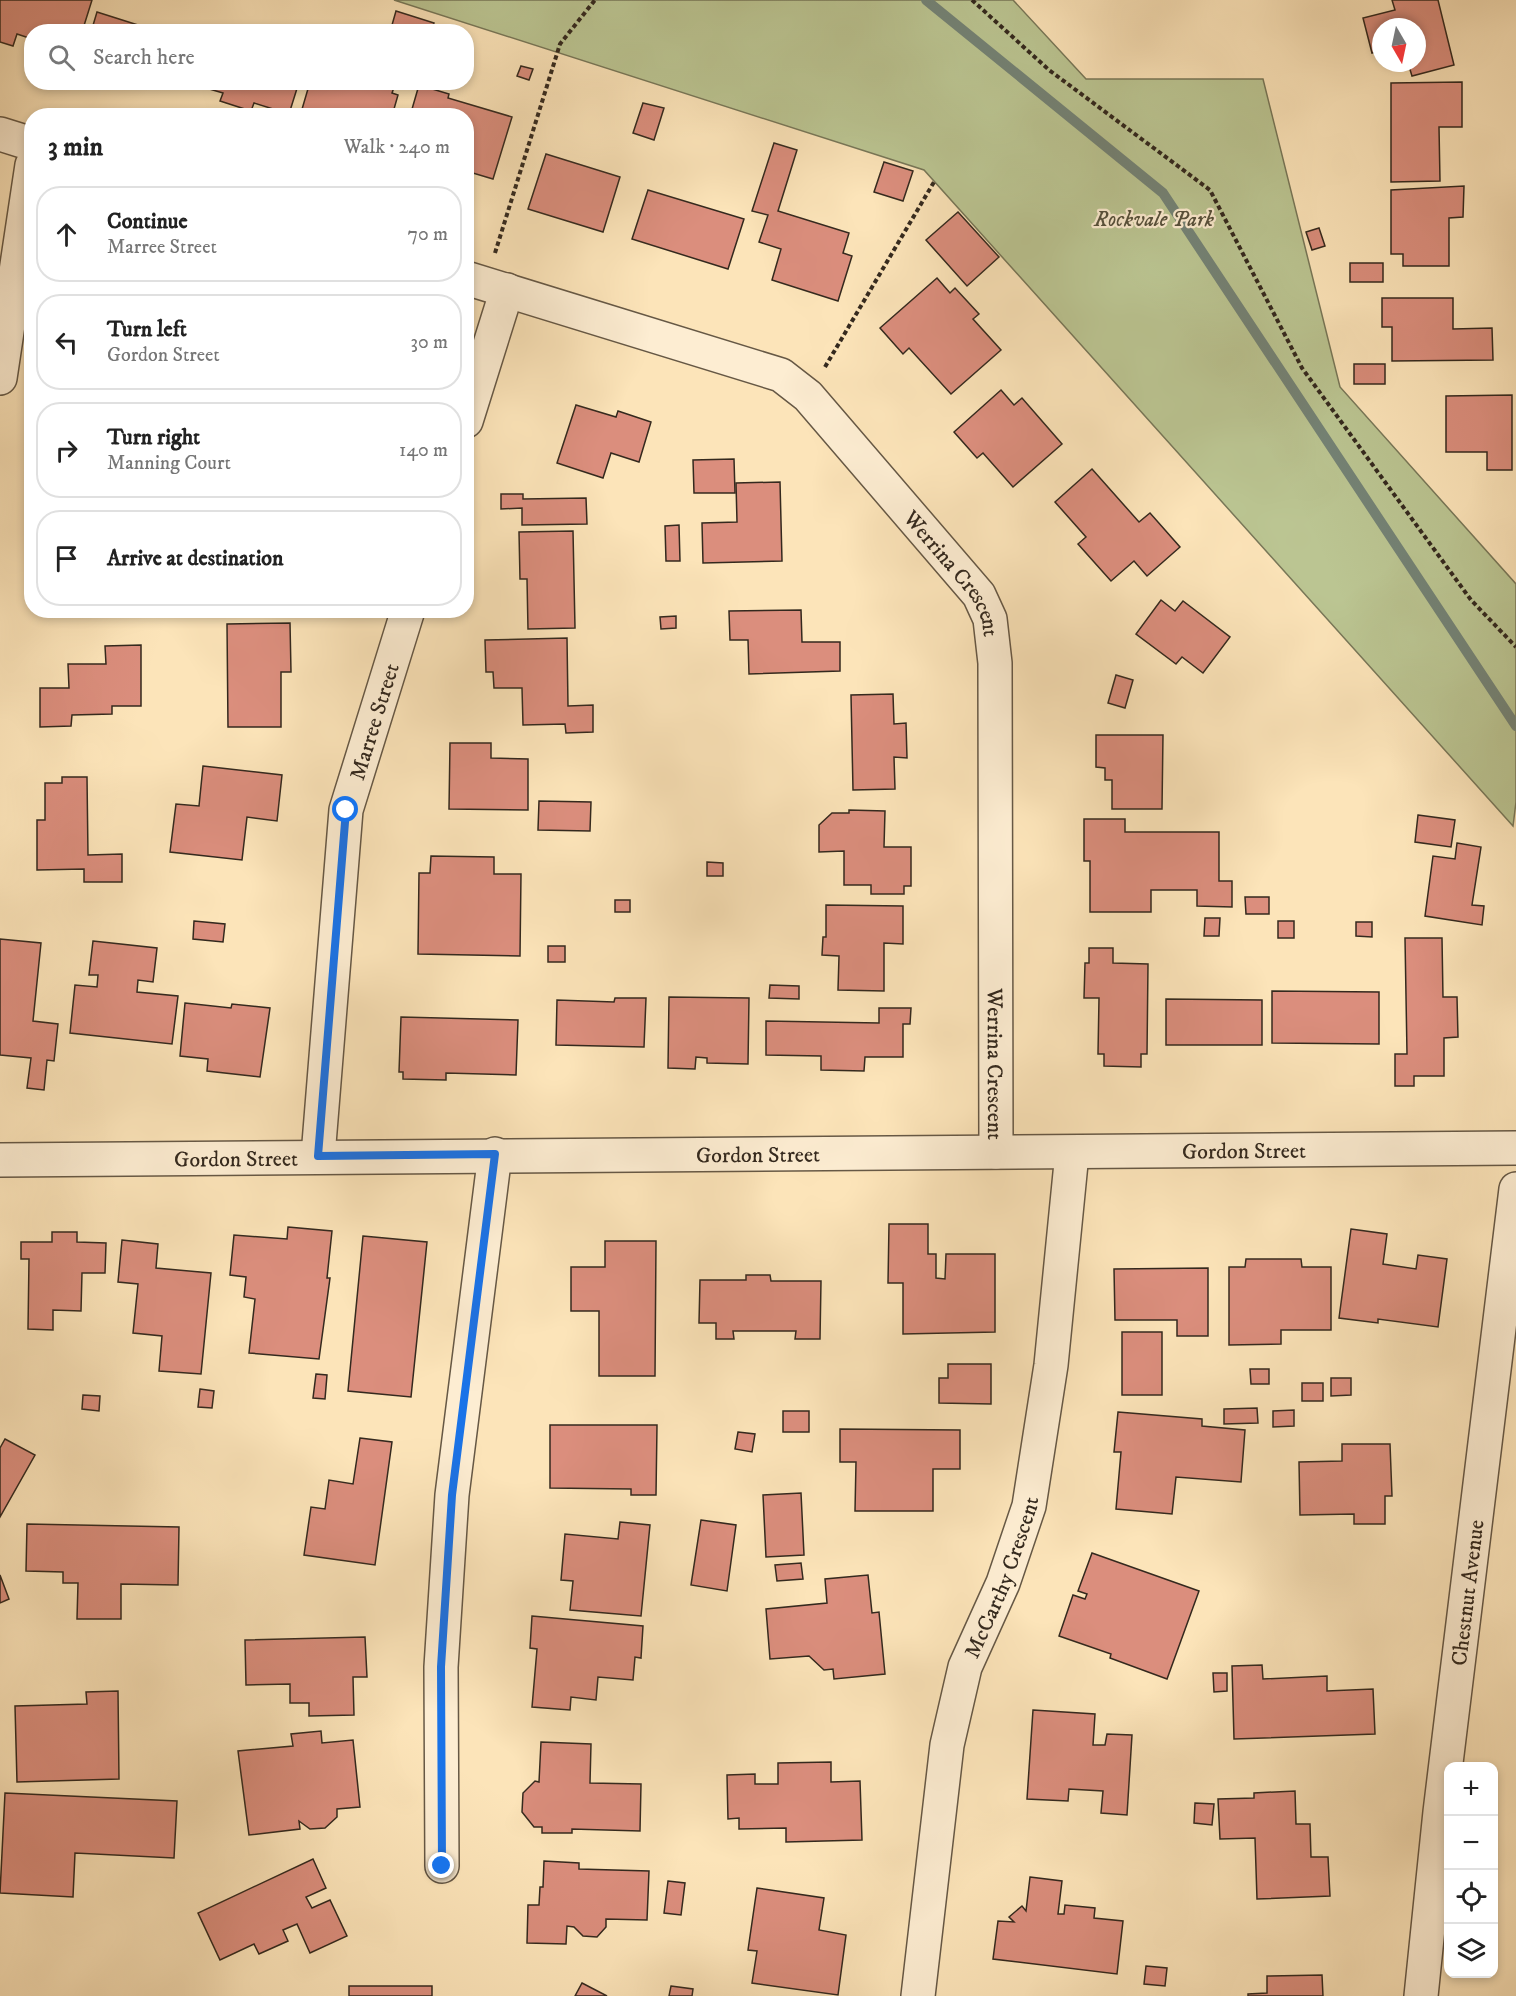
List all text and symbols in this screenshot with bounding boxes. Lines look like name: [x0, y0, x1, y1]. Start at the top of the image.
north arrow: [1372, 18, 1426, 72]
search box: [24, 24, 474, 90]
icon: search: [45, 41, 78, 74]
text: Search here: [93, 44, 195, 71]
text: 3 min: [48, 131, 103, 164]
text: Walk · 240 m: [344, 135, 450, 160]
park label: Rockvale Park: [1093, 206, 1215, 233]
text: Continue: [107, 208, 188, 235]
icon: ahead: [50, 218, 83, 251]
text: 70 m: [407, 222, 448, 247]
text: Marree Street: [107, 235, 217, 260]
text: Turn left: [107, 316, 187, 343]
icon: left: [50, 326, 83, 359]
text: 30 m: [410, 330, 448, 355]
text: Gordon Street: [107, 343, 220, 368]
text: Turn right: [107, 424, 200, 451]
icon: right: [50, 434, 83, 467]
text: 140 m: [399, 438, 448, 463]
text: Manning Court: [107, 451, 231, 476]
street label: Werrina Crescent: [896, 504, 1004, 638]
icon: arrive: [50, 542, 83, 575]
text: Arrive at destination: [107, 545, 284, 572]
street label: Marree Street: [344, 660, 406, 783]
route start: [332, 796, 358, 822]
street label: Werrina Crescent: [981, 987, 1008, 1140]
street label: Gordon Street: [1182, 1138, 1306, 1166]
street label: Gordon Street: [696, 1142, 820, 1169]
street label: Gordon Street: [174, 1146, 298, 1174]
street label: McCarthy Crescent: [959, 1495, 1045, 1663]
street label: Chestnut Avenue: [1446, 1518, 1491, 1667]
map controls: [1444, 1762, 1498, 1978]
button: +: [1444, 1762, 1498, 1816]
button: −: [1444, 1816, 1498, 1870]
route end: [428, 1852, 454, 1878]
button: locate: [1444, 1870, 1498, 1924]
button: layers: [1444, 1924, 1498, 1978]

